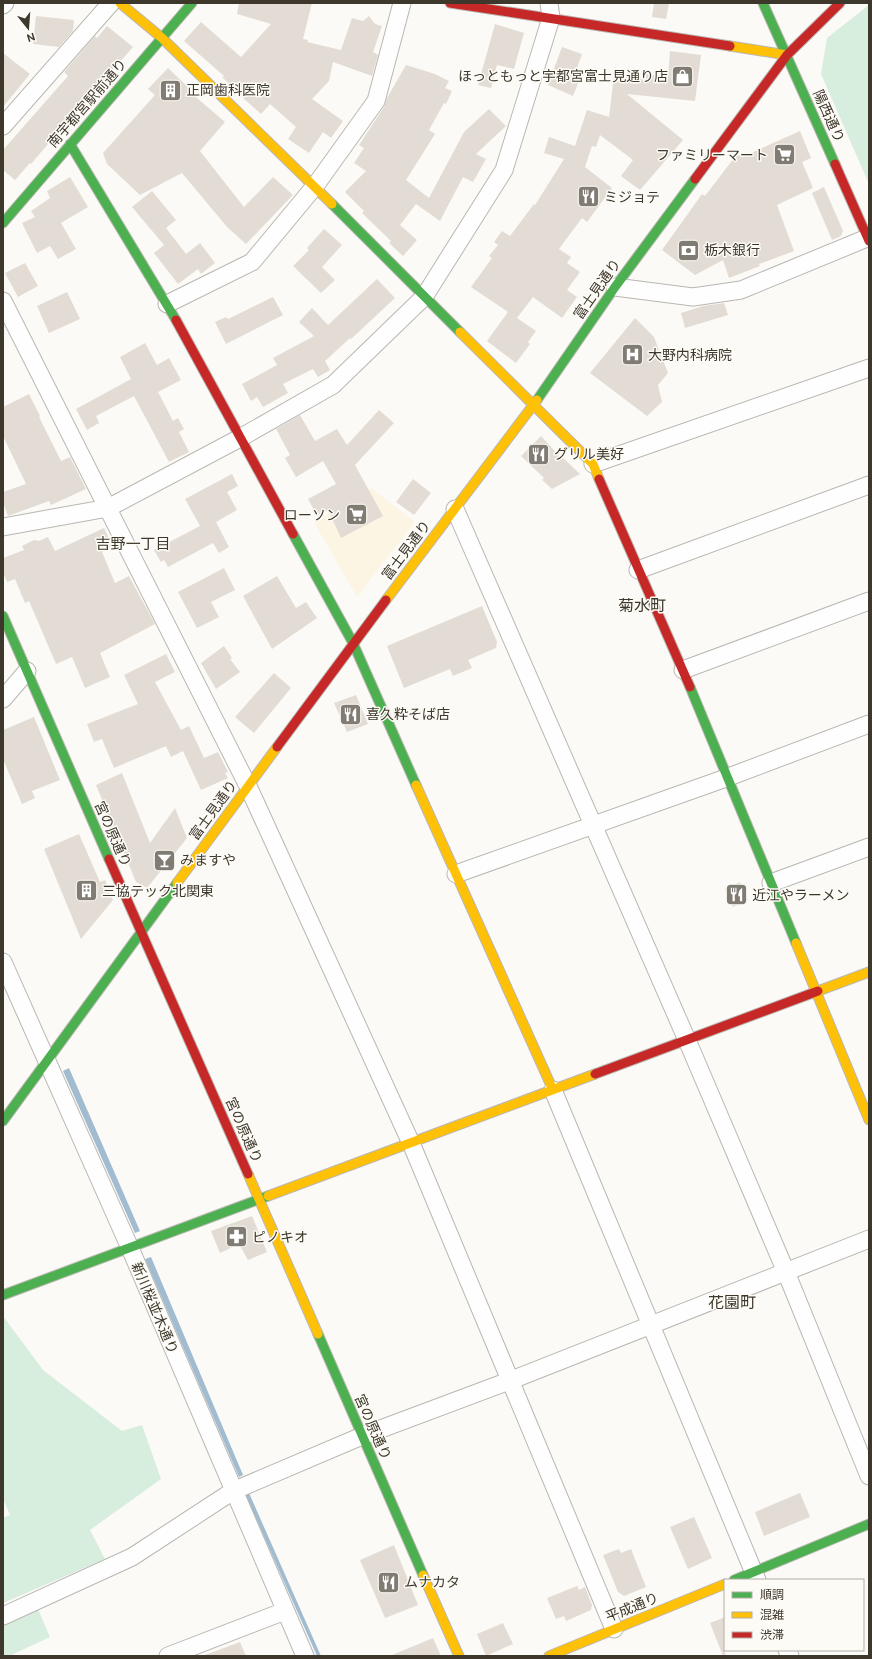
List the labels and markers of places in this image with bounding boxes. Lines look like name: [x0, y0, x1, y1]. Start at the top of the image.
shop icon: ほっともっと宇都宮富士見通り店: [670, 63, 696, 89]
place label: ほっともっと宇都宮富士見通り店: [458, 68, 668, 84]
building icon: 正岡歯科医院: [157, 77, 183, 103]
place label: 正岡歯科医院: [186, 82, 270, 98]
supermarket icon: ファミリーマート: [771, 142, 797, 168]
place label: ファミリーマート: [656, 147, 768, 163]
restaurant icon: ミジョテ: [576, 184, 602, 210]
place label: ミジョテ: [604, 189, 660, 205]
bank icon: 栃木銀行: [675, 237, 701, 263]
place label: 栃木銀行: [704, 242, 760, 258]
hospital icon: 大野内科病院: [620, 342, 646, 368]
place label: 大野内科病院: [648, 347, 732, 363]
restaurant icon: グリル美好: [525, 441, 551, 467]
place label: グリル美好: [554, 446, 624, 462]
supermarket icon: ローソン: [343, 502, 369, 528]
place label: ローソン: [284, 507, 340, 523]
restaurant icon: 喜久粋そば店: [338, 701, 364, 727]
place label: 喜久粋そば店: [366, 706, 450, 722]
bar icon: みますや: [152, 847, 178, 873]
place label: みますや: [180, 852, 236, 868]
building icon: 三協テック北関東: [73, 878, 99, 904]
restaurant icon: 近江やラーメン: [723, 882, 749, 908]
place label: 三協テック北関東: [102, 883, 214, 899]
place label: 近江やラーメン: [752, 887, 849, 903]
pharmacy icon: ピノキオ: [224, 1224, 250, 1250]
place label: ピノキオ: [252, 1229, 308, 1245]
restaurant icon: ムナカタ: [376, 1569, 402, 1595]
place label: ムナカタ: [404, 1574, 460, 1590]

